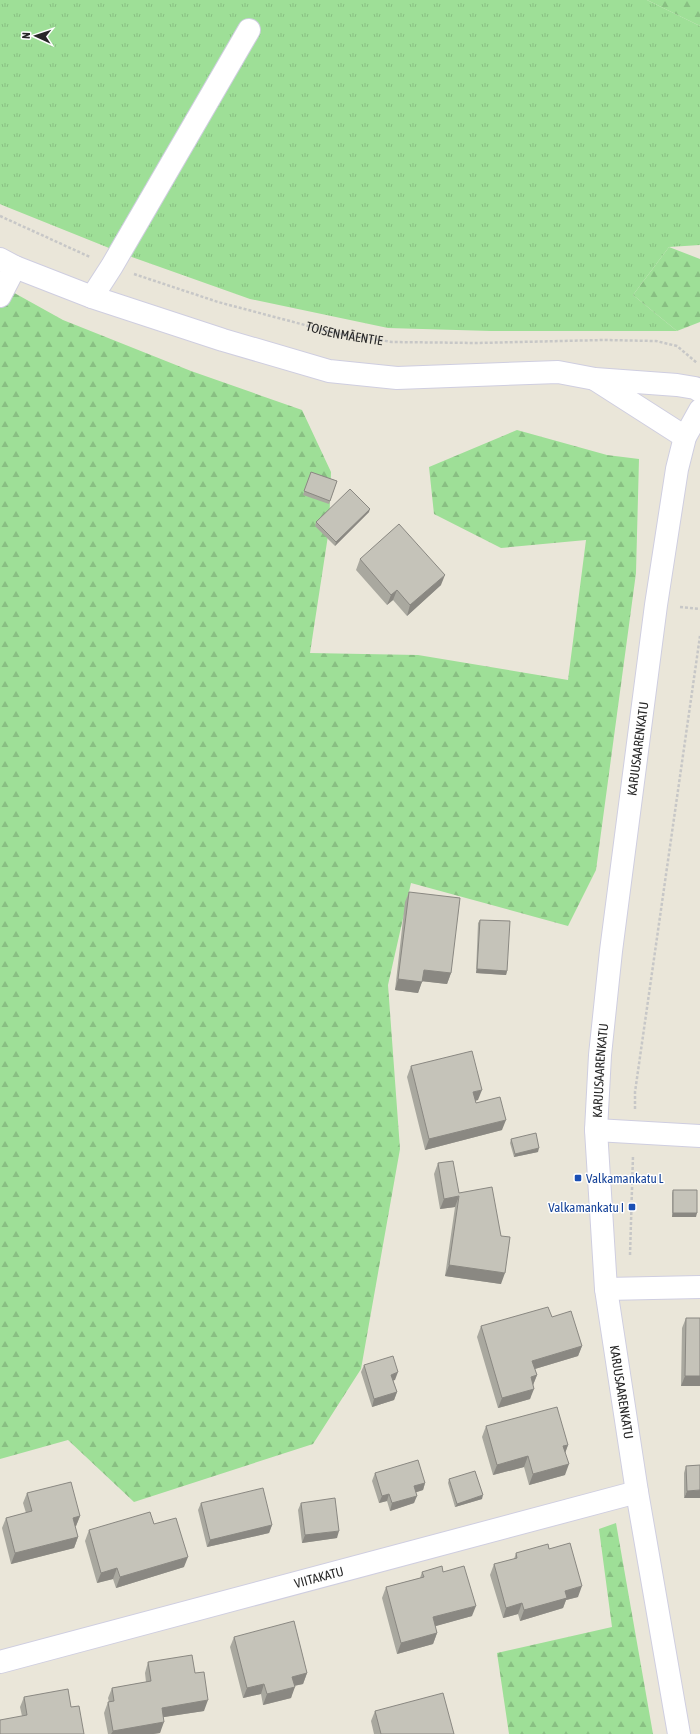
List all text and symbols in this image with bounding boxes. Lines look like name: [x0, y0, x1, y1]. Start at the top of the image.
north arrow: [16, 16, 56, 56]
text: N: [20, 32, 32, 39]
street label: TOISENMÄENTIE: [304, 319, 384, 349]
street label: KARJUSAARENKATU: [624, 701, 651, 797]
street label: KARJUSAARENKATU: [590, 1023, 611, 1118]
place label: Valkamankatu L: [586, 1171, 664, 1186]
marker: Valkamankatu L: [573, 1173, 583, 1183]
place label: Valkamankatu I: [548, 1200, 624, 1215]
marker: Valkamankatu I: [627, 1202, 637, 1212]
street label: KARJUSAARENKATU: [607, 1344, 636, 1440]
street label: VIITAKATU: [293, 1564, 345, 1591]

